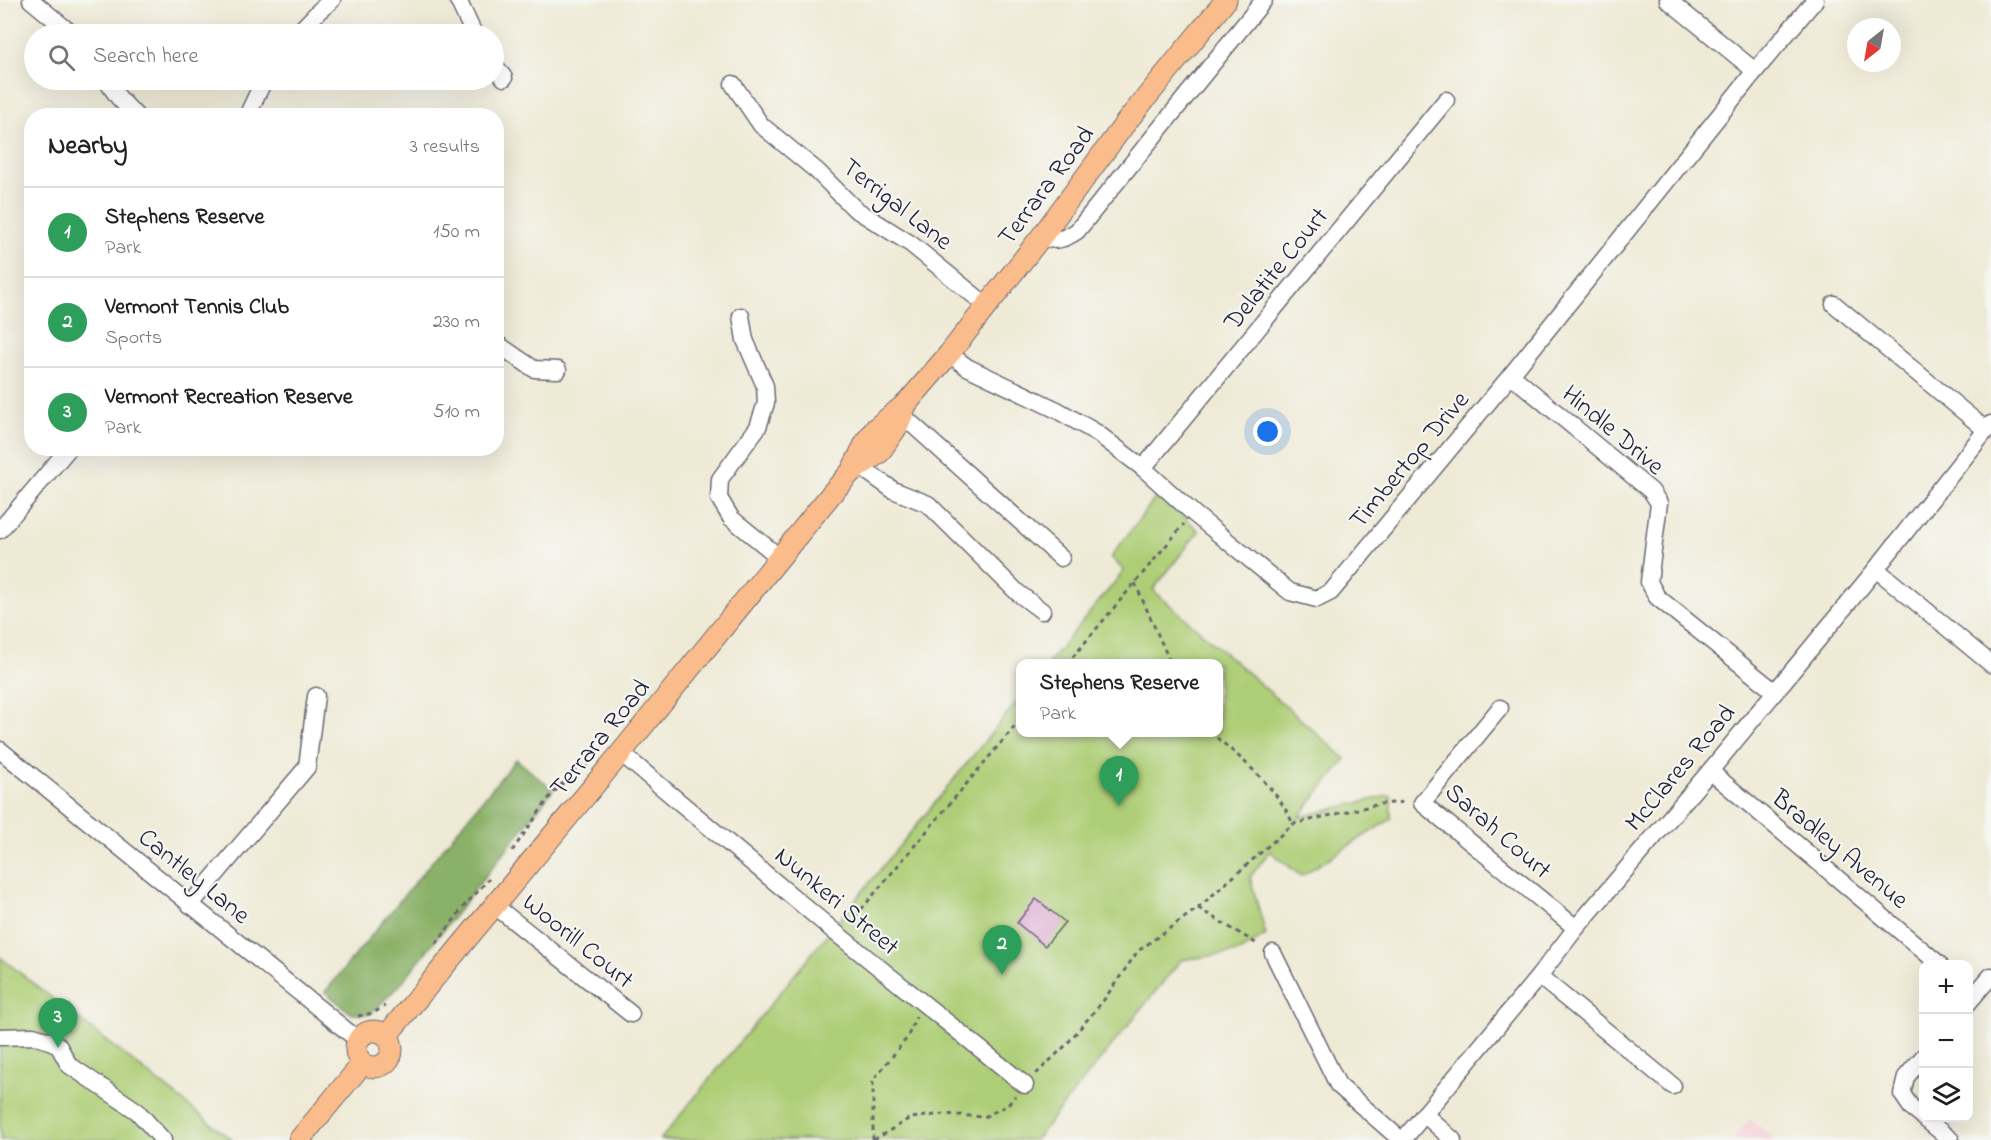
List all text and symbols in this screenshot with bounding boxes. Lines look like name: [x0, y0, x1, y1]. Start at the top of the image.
north arrow: [1847, 18, 1901, 72]
search box: [24, 24, 504, 90]
icon: search: [45, 41, 78, 74]
text: Search here: [93, 41, 198, 73]
street label: Terrara Road: [990, 118, 1105, 255]
text: Nearby: [48, 128, 127, 166]
text: 3 results: [410, 133, 480, 162]
street label: Terrigal Lane: [832, 150, 960, 261]
street label: Delatite Court: [1215, 200, 1339, 340]
text: Stephens Reserve: [105, 202, 264, 234]
text: 1: [64, 218, 71, 247]
text: 150 m: [433, 218, 480, 247]
text: Park: [105, 234, 141, 263]
text: Vermont Tennis Club: [105, 292, 289, 324]
text: 2: [63, 308, 72, 337]
text: 230 m: [433, 308, 480, 337]
text: Sports: [105, 324, 162, 353]
street label: Hindle Drive: [1552, 377, 1672, 486]
text: Vermont Recreation Reserve: [105, 382, 353, 414]
street label: Timbertop Drive: [1341, 383, 1480, 538]
text: 3: [63, 398, 72, 427]
text: 510 m: [433, 398, 480, 427]
text: Park: [105, 414, 141, 443]
your location: [1253, 417, 1282, 446]
popup: [1016, 659, 1223, 737]
text: Stephens Reserve: [1040, 668, 1199, 700]
street label: Terrara Road: [542, 672, 661, 806]
street label: McClares Road: [1617, 697, 1746, 841]
text: Park: [1040, 700, 1076, 729]
pin: 1: [1100, 756, 1138, 806]
street label: Sarah Court: [1435, 775, 1559, 890]
street label: Bradley Avenue: [1761, 781, 1916, 919]
street label: Cantley Lane: [129, 820, 258, 935]
street label: Nunkeri Street: [765, 839, 907, 966]
street label: Woorill Court: [513, 885, 642, 1000]
pin: 2: [982, 926, 1022, 975]
map controls: [1919, 960, 1973, 1122]
button: +: [1919, 960, 1973, 1014]
pin: 3: [38, 998, 78, 1048]
button: −: [1919, 1014, 1973, 1068]
button: layers: [1919, 1068, 1973, 1122]

